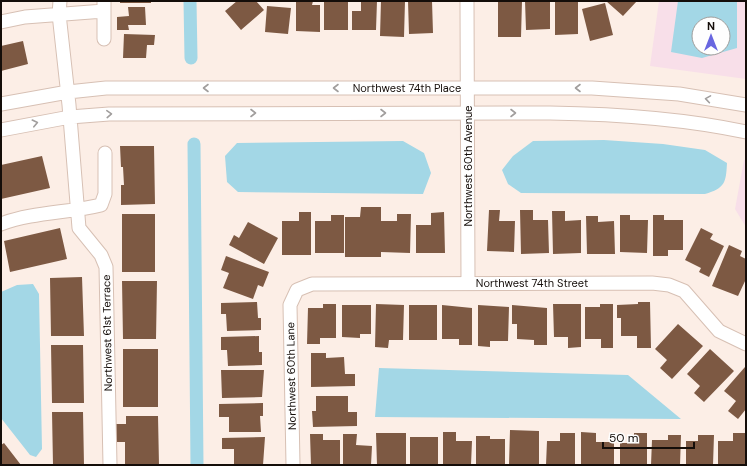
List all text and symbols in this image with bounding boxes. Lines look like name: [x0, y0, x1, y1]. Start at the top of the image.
north arrow: [691, 16, 731, 56]
text: N: [707, 19, 715, 33]
street label: Northwest 74th Place: [353, 81, 461, 95]
one-way arrow: [203, 84, 209, 92]
one-way arrow: [333, 84, 339, 92]
one-way arrow: [575, 84, 581, 92]
one-way arrow: [704, 95, 711, 103]
street label: Northwest 60th Avenue: [461, 105, 475, 227]
one-way arrow: [250, 109, 256, 117]
one-way arrow: [380, 109, 386, 117]
one-way arrow: [510, 109, 516, 117]
one-way arrow: [106, 110, 112, 118]
one-way arrow: [32, 119, 39, 127]
street label: Northwest 61st Terrace: [99, 275, 115, 391]
street label: Northwest 74th Street: [476, 276, 588, 290]
street label: Northwest 60th Lane: [283, 322, 299, 430]
scale bar: [603, 424, 694, 450]
text: 50 m: [609, 430, 638, 446]

